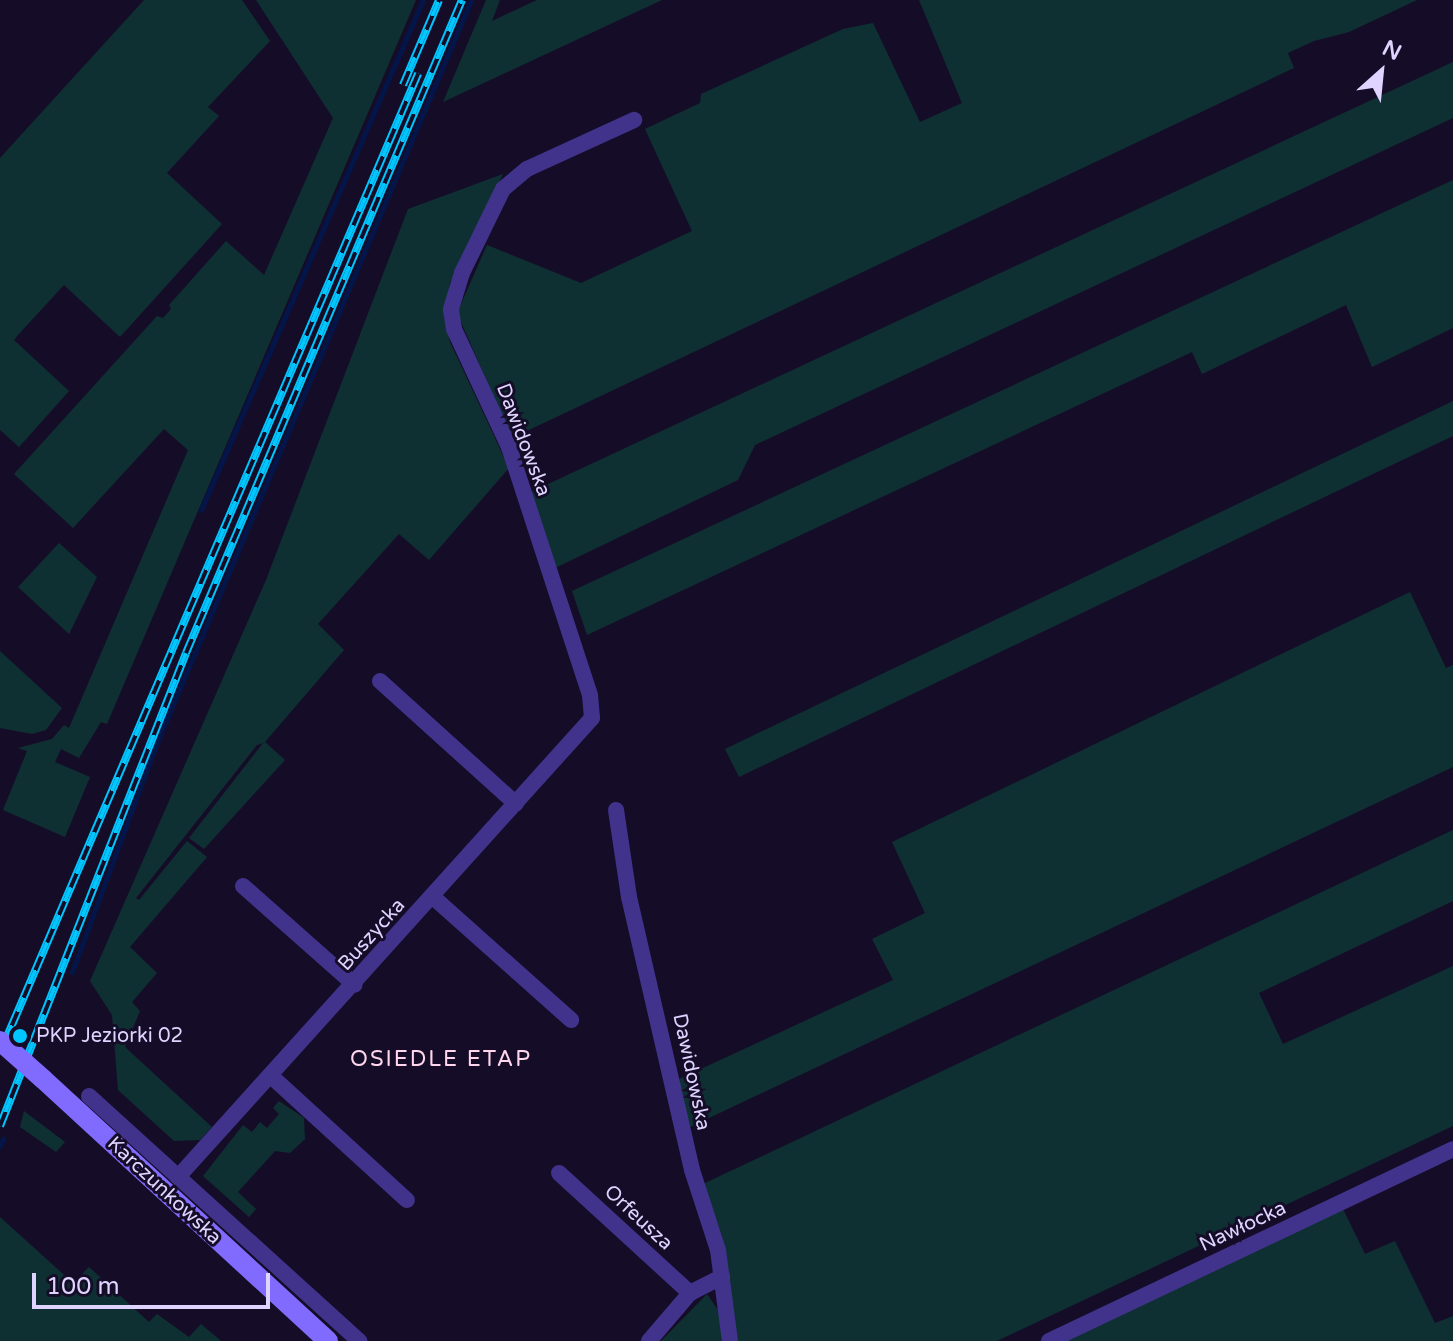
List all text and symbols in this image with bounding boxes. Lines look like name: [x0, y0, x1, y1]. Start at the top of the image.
north arrow: [1341, 32, 1421, 112]
text: N: [1378, 35, 1406, 66]
street label: Dawidowska: [491, 380, 555, 500]
street label: Buszycka: [333, 894, 411, 976]
street label: Dawidowska: [667, 1011, 715, 1133]
place label: PKP Jeziorki 02: [36, 1024, 183, 1048]
marker: PKP Jeziorki 02: [11, 1027, 29, 1045]
district label: OSIEDLE ETAP: [350, 1047, 532, 1073]
street label: Karczunkowska: [102, 1132, 226, 1250]
street label: Orfeusza: [599, 1180, 677, 1256]
street label: Nawłocka: [1196, 1196, 1290, 1258]
scale bar: [36, 1257, 274, 1307]
text: 100 m: [46, 1272, 120, 1301]

